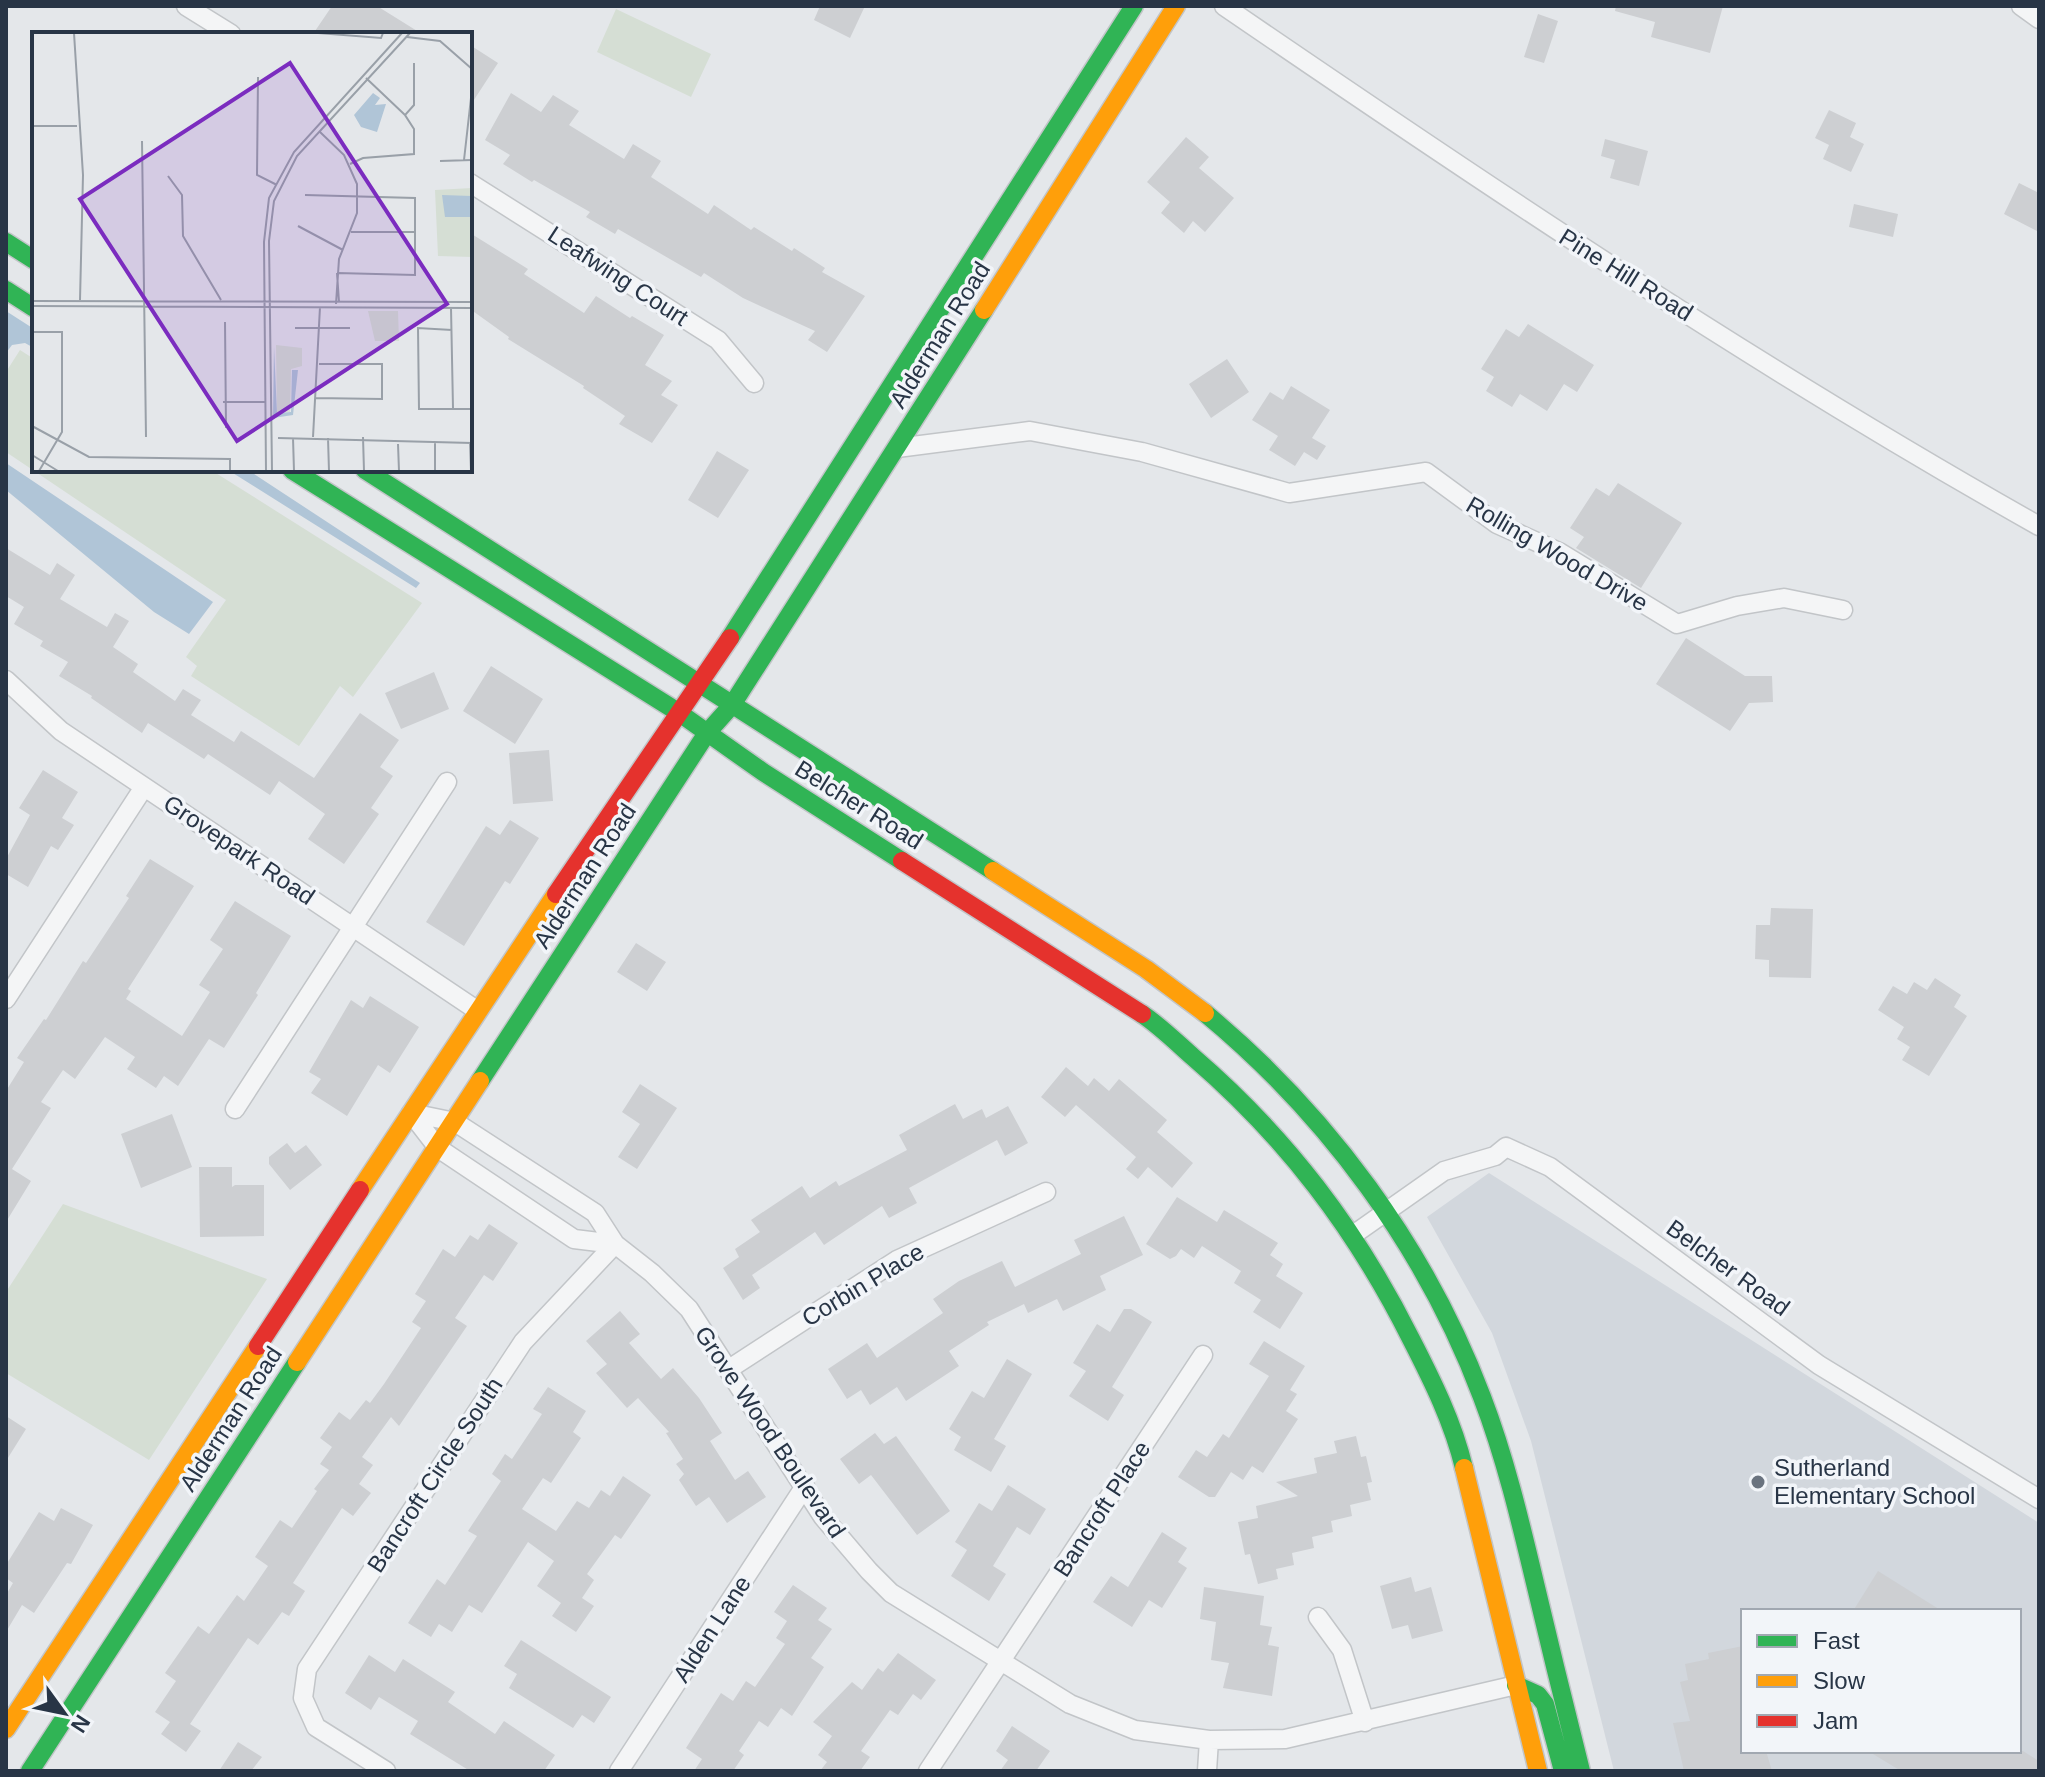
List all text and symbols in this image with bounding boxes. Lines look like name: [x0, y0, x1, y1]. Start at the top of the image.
inset map: [32, 32, 472, 472]
street label: Leafwing Court: [543, 220, 694, 331]
street label: Pine Hill Road: [1555, 223, 1698, 326]
street label: Alderman Road: [884, 257, 995, 413]
street label: Rolling Wood Drive: [1462, 491, 1653, 617]
street label: Belcher Road: [790, 755, 928, 855]
street label: Grovepark Road: [159, 789, 320, 910]
street label: Alderman Road: [528, 798, 641, 953]
street label: Belcher Road: [1662, 1214, 1795, 1321]
street label: Corbin Place: [797, 1238, 929, 1332]
street label: Grove Wood Boulevard: [690, 1321, 851, 1542]
street label: Alderman Road: [174, 1341, 287, 1496]
street label: Bancroft Circle South: [362, 1372, 508, 1577]
street label: Bancroft Place: [1048, 1436, 1155, 1582]
place label: Sutherland Elementary School: [1774, 1454, 1975, 1509]
marker: Sutherland Elementary School: [1749, 1473, 1767, 1491]
street label: Alden Lane: [667, 1570, 756, 1687]
legend: [1741, 1609, 2021, 1753]
text: Fast: [1813, 1627, 1860, 1654]
text: Slow: [1813, 1667, 1866, 1694]
north arrow: [24, 1673, 104, 1753]
text: Jam: [1813, 1707, 1858, 1734]
text: N: [66, 1710, 95, 1737]

